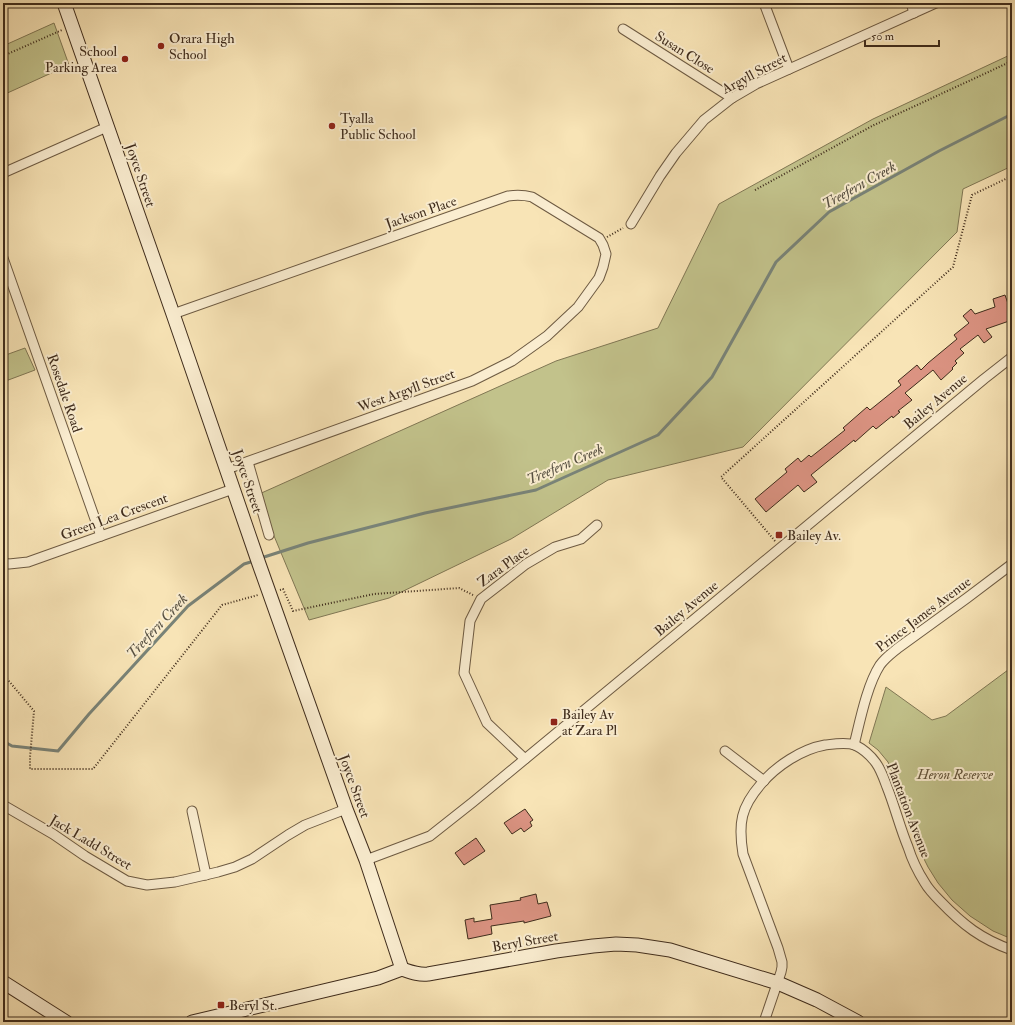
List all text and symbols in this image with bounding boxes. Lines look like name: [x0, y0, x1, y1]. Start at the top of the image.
scale bar: [865, 22, 939, 48]
street label: Susan Close: [652, 28, 718, 77]
text: 50 m: [871, 29, 895, 44]
place label: Orara High School: [169, 30, 235, 63]
marker: Orara High School: [156, 41, 166, 51]
place label: School Parking Area: [45, 43, 117, 76]
street label: Argyll Street: [718, 49, 790, 99]
marker: School Parking Area: [120, 54, 130, 64]
place label: Tyalla Public School: [340, 110, 416, 143]
marker: Tyalla Public School: [327, 121, 337, 131]
street label: Joyce Street: [120, 140, 160, 210]
water label: Treefern Creek: [819, 157, 900, 214]
street label: Jackson Place: [382, 192, 459, 233]
street label: Rosedale Road: [43, 352, 86, 435]
street label: West Argyll Street: [354, 365, 458, 417]
street label: Bailey Avenue: [900, 370, 971, 434]
water label: Treefern Creek: [524, 440, 606, 489]
street label: Joyce Street: [227, 446, 267, 516]
street label: Green Lea Crescent: [58, 489, 170, 544]
place label: Bailey Av.: [787, 527, 841, 545]
marker: Bailey Av.: [774, 530, 784, 540]
street label: Zara Place: [474, 542, 532, 591]
street label: Prince James Avenue: [872, 573, 974, 656]
street label: Bailey Avenue: [651, 577, 722, 641]
water label: Treefern Creek: [123, 590, 192, 663]
place label: Bailey Av at Zara Pl: [562, 706, 618, 739]
marker: Bailey Av at Zara Pl: [549, 717, 559, 727]
street label: Joyce Street: [334, 751, 374, 821]
street label: Plantation Avenue: [883, 760, 935, 860]
park label: Heron Reserve: [916, 766, 993, 783]
street label: Jack Ladd Street: [46, 811, 135, 874]
street label: Beryl Street: [491, 927, 560, 957]
place label: Beryl St.: [229, 997, 277, 1015]
marker: Beryl St.: [216, 1000, 226, 1010]

